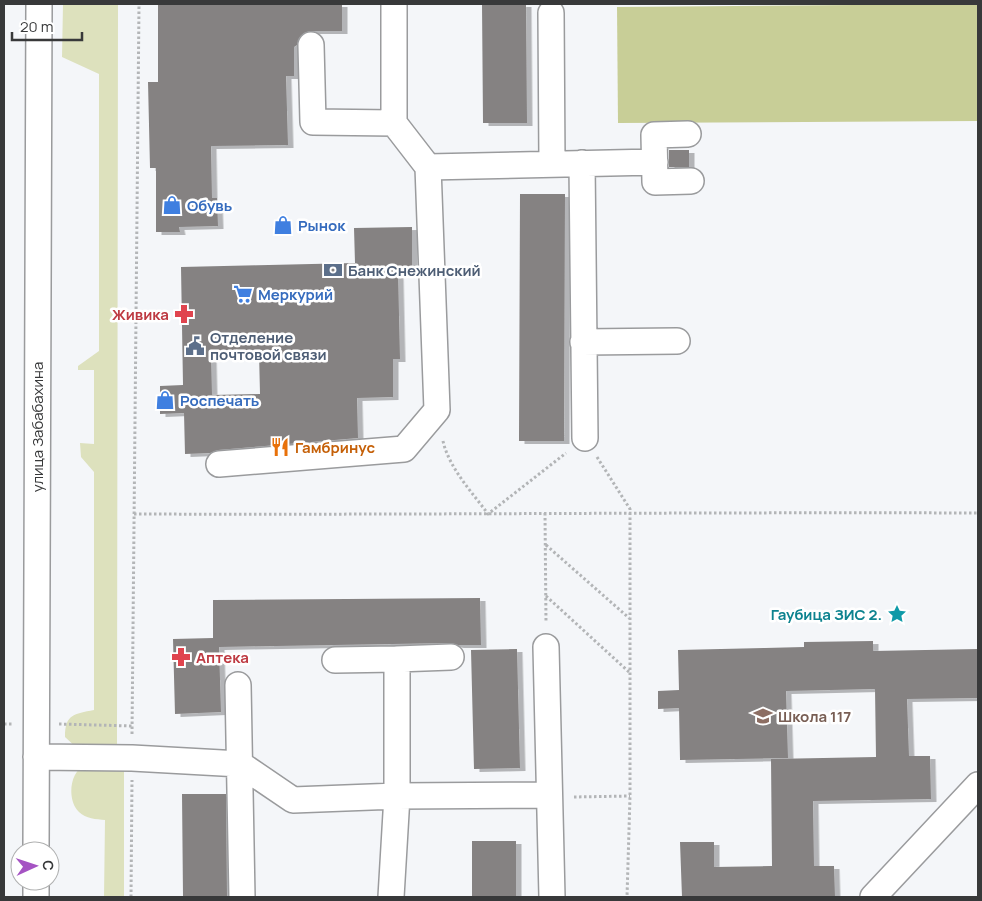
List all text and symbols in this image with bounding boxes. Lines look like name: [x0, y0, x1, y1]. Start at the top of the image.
scale bar: [12, 10, 82, 42]
text: 20 m: [20, 16, 53, 37]
shop icon: Обувь: [161, 194, 183, 216]
place label: Обувь: [187, 195, 232, 216]
shop icon: Рынок: [272, 214, 294, 236]
place label: Рынок: [298, 215, 346, 236]
bank icon: Банк Снежинский: [322, 259, 344, 281]
place label: Банк Снежинский: [348, 260, 481, 281]
supermarket icon: Меркурий: [232, 283, 254, 305]
place label: Меркурий: [258, 284, 333, 305]
pharmacy icon: Живика: [173, 303, 195, 325]
place label: Живика: [112, 304, 169, 325]
place label: Отделение почтовой связи: [210, 327, 327, 365]
public building icon: Отделение почтовой связи: [184, 335, 206, 357]
street label: улица Забабахина: [27, 362, 48, 492]
shop icon: Роспечать: [154, 389, 176, 411]
place label: Роспечать: [180, 390, 259, 411]
restaurant icon: Гамбринус: [269, 436, 291, 458]
place label: Гамбринус: [295, 437, 375, 458]
place icon: Гаубица ЗИС 2.: [886, 603, 908, 625]
place label: Гаубица ЗИС 2.: [771, 604, 882, 625]
pharmacy icon: Аптека: [170, 646, 192, 668]
place label: Аптека: [196, 647, 249, 668]
school or university icon: Школа 117: [752, 705, 774, 727]
place label: Школа 117: [778, 706, 851, 727]
north arrow: [10, 841, 60, 891]
text: С: [39, 860, 58, 871]

